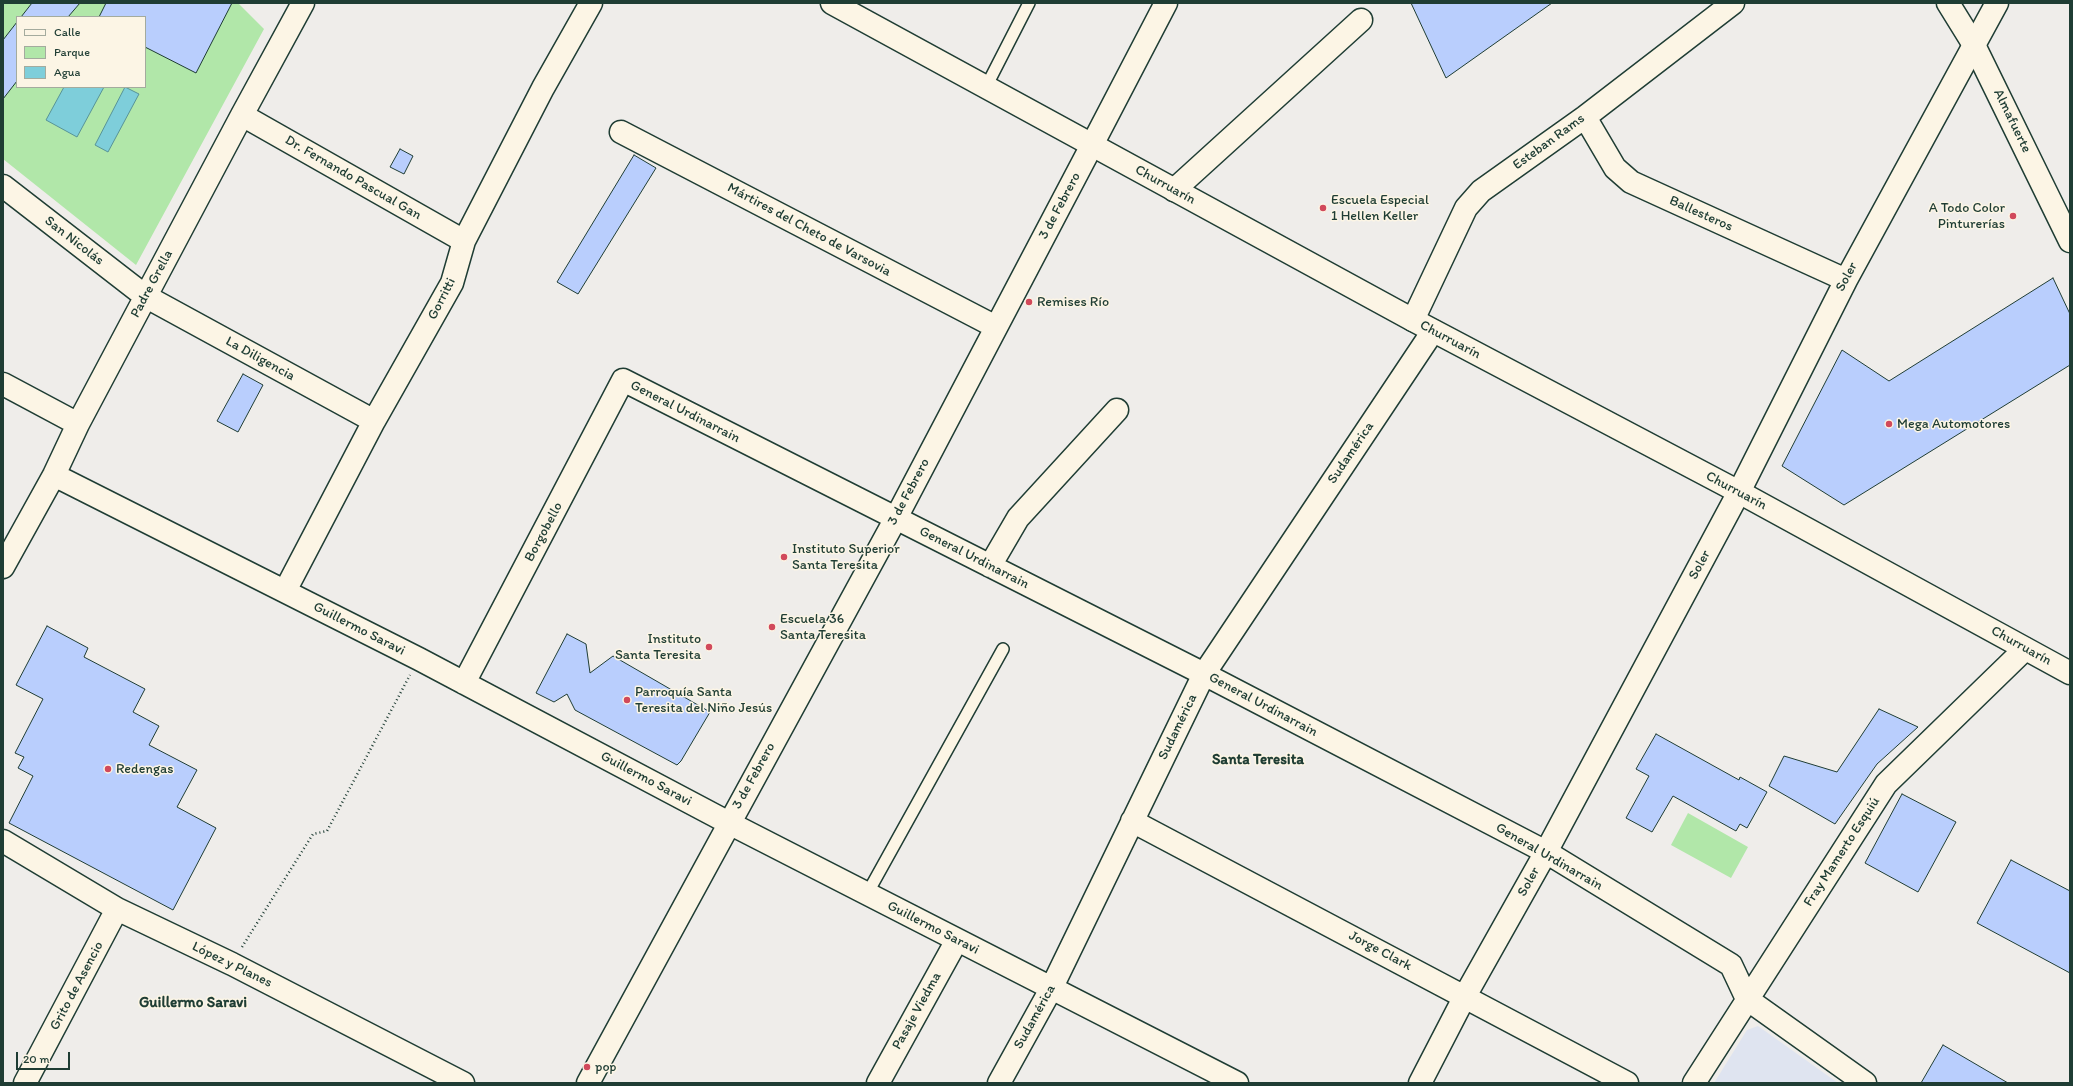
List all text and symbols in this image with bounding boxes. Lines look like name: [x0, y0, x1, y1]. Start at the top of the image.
legend: [16, 16, 146, 88]
text: Calle: [54, 25, 80, 39]
text: Parque: [54, 45, 90, 59]
text: Agua: [54, 65, 80, 79]
street label: Almafuerte: [1989, 86, 2035, 156]
street label: Esteban Rams: [1510, 110, 1588, 174]
street label: Dr. Fernando Pascual Gan: [282, 132, 424, 224]
street label: Churruarín: [1132, 162, 1198, 208]
street label: 3 de Febrero: [1035, 170, 1085, 242]
street label: Mártires del Cheto de Varsovia: [724, 180, 894, 280]
place label: Escuela Especial 1 Hellen Keller: [1331, 192, 1429, 224]
street label: Ballesteros: [1667, 193, 1735, 235]
place label: A Todo Color Pinturerías: [1929, 200, 2005, 232]
marker: Escuela Especial 1 Hellen Keller: [1318, 203, 1328, 213]
marker: A Todo Color Pinturerías: [2008, 211, 2018, 221]
street label: San Nicolás: [41, 213, 107, 269]
street label: Padre Grella: [127, 247, 177, 321]
street label: Soler: [1832, 259, 1862, 295]
street label: Gorritti: [424, 275, 460, 323]
place label: Remises Río: [1037, 294, 1109, 310]
marker: Remises Río: [1024, 297, 1034, 307]
street label: Churruarín: [1417, 317, 1483, 363]
street label: La Diligencia: [222, 333, 298, 385]
street label: General Urdinarrain: [627, 377, 743, 447]
place label: Mega Automotores: [1897, 416, 2010, 432]
street label: Sudamérica: [1324, 419, 1378, 487]
marker: Mega Automotores: [1884, 419, 1894, 429]
street label: 3 de Febrero: [884, 456, 934, 528]
street label: Churruarín: [1703, 468, 1769, 514]
street label: Borgobello: [521, 499, 567, 565]
street label: General Urdinarrain: [916, 523, 1032, 593]
place label: Instituto Superior Santa Teresita: [792, 541, 900, 574]
street label: Soler: [1685, 547, 1715, 583]
marker: Instituto Superior Santa Teresita: [779, 552, 789, 562]
street label: Guillermo Saravi: [310, 599, 408, 659]
place label: Escuela 36 Santa Teresita: [780, 611, 866, 644]
marker: Escuela 36 Santa Teresita: [767, 622, 777, 632]
street label: Churruarín: [1988, 623, 2054, 669]
place label: Instituto Santa Teresita: [615, 631, 701, 664]
marker: Instituto Santa Teresita: [704, 642, 714, 652]
street label: General Urdinarrain: [1206, 669, 1320, 741]
place label: Parroquía Santa Teresita del Niño Jesús: [635, 684, 772, 716]
street label: Sudamérica: [1155, 691, 1201, 763]
marker: Parroquía Santa Teresita del Niño Jesús: [622, 695, 632, 705]
street label: 3 de Febrero: [729, 740, 779, 812]
street label: Guillermo Saravi: [598, 748, 694, 810]
district label: Santa Teresita: [1212, 751, 1304, 769]
place label: Redengas: [116, 761, 174, 777]
marker: Redengas: [103, 764, 113, 774]
street label: Fray Mamerto Esquiú: [1800, 794, 1884, 910]
street label: General Urdinarrain: [1492, 819, 1606, 895]
street label: Soler: [1514, 864, 1544, 900]
street label: Guillermo Saravi: [884, 898, 982, 958]
street label: Jorge Clark: [1346, 927, 1414, 975]
street label: López y Planes: [189, 938, 275, 992]
street label: Grito de Asencio: [46, 939, 108, 1033]
street label: Pasaje Viedma: [889, 969, 945, 1053]
street label: Sudamérica: [1010, 982, 1060, 1052]
district label: Guillermo Saravi: [139, 994, 247, 1012]
scale bar: [18, 1044, 72, 1070]
text: 20 m: [23, 1052, 50, 1066]
place label: pop: [595, 1059, 616, 1075]
marker: pop: [582, 1062, 592, 1072]

